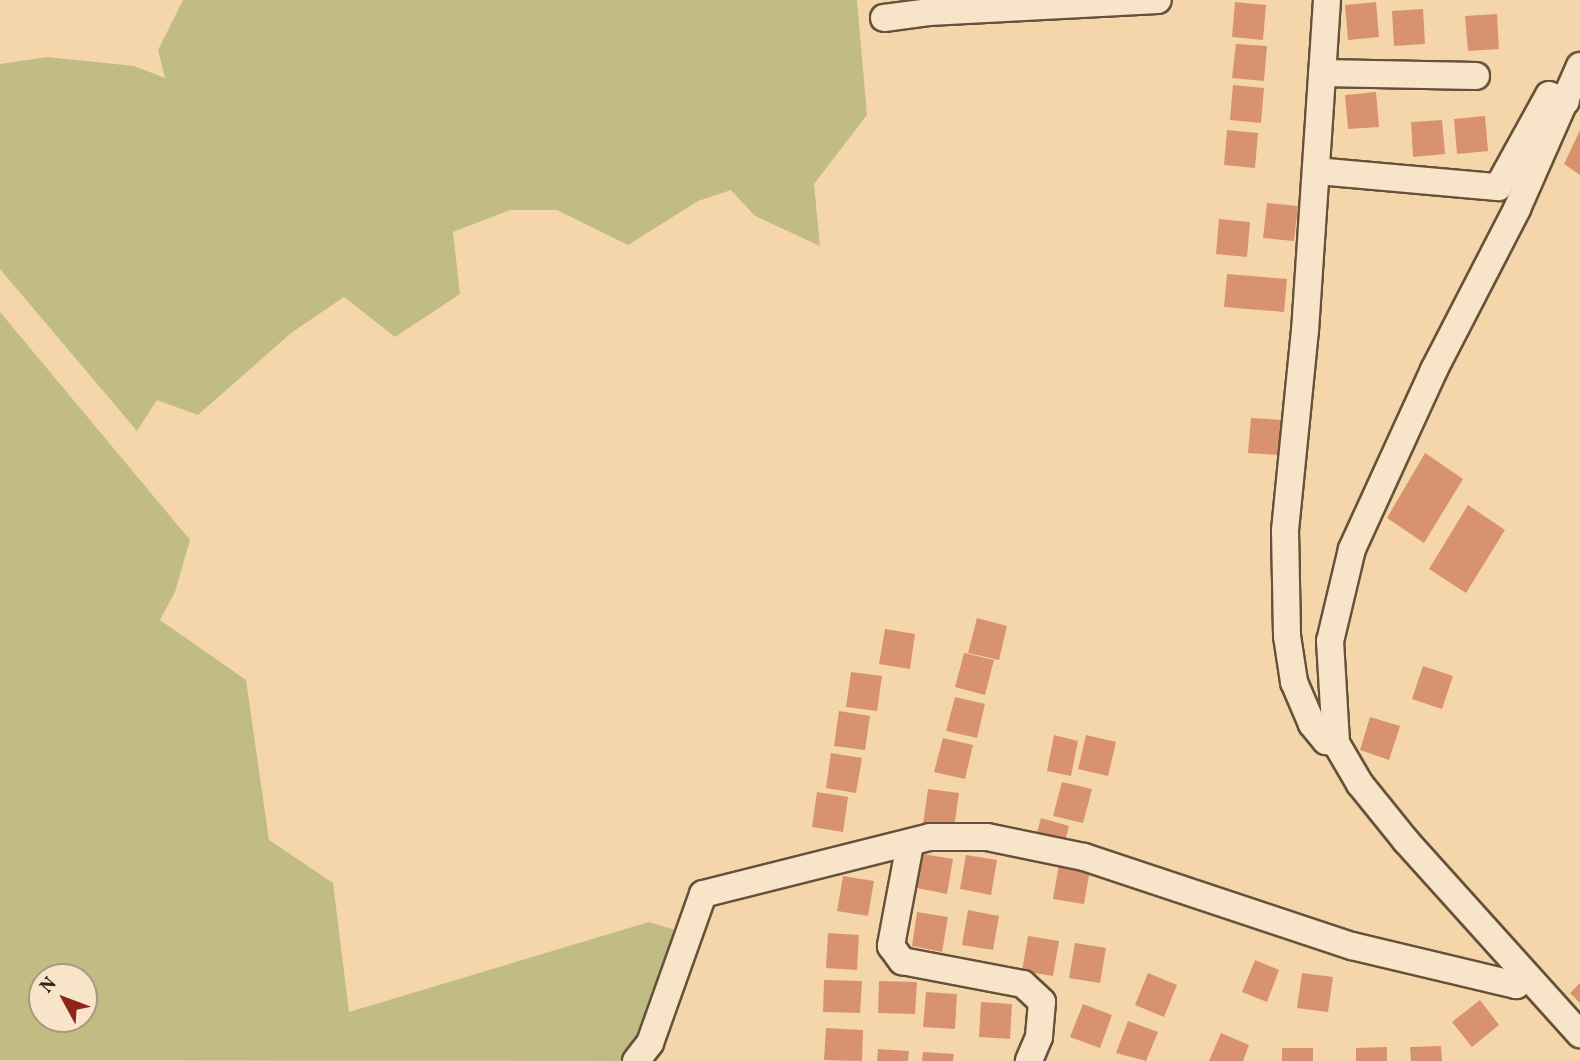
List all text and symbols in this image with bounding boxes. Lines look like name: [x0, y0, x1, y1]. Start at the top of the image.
north arrow: [28, 963, 98, 1033]
text: N: [34, 972, 63, 999]

